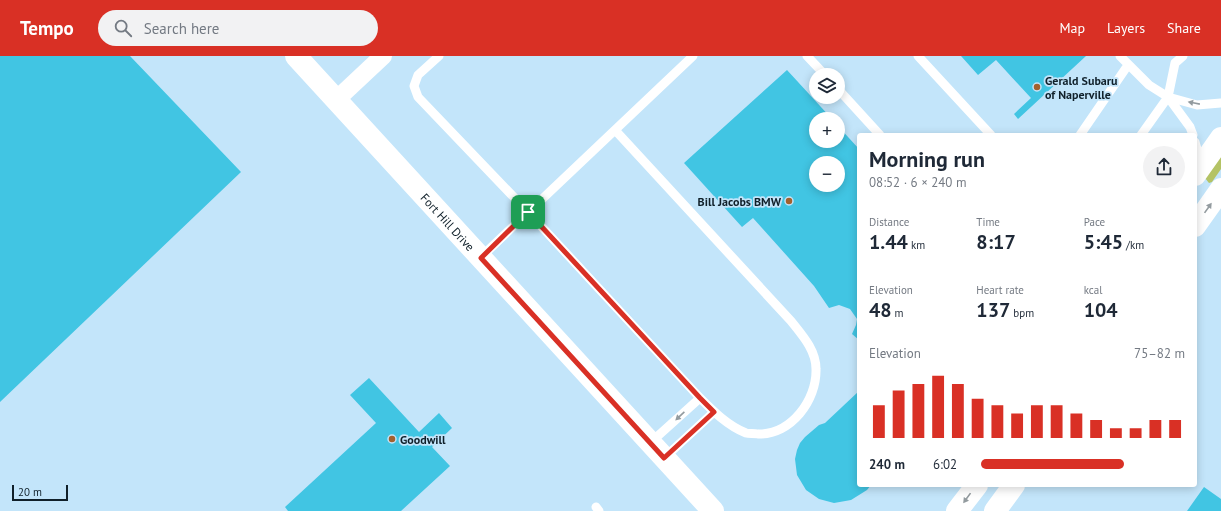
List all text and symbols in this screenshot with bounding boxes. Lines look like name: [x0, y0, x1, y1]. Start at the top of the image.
search box: [98, 10, 378, 46]
text: Tempo: [20, 16, 74, 40]
icon: search: [112, 17, 134, 39]
text: Search here: [144, 19, 219, 38]
text: Map: [1059, 19, 1085, 37]
text: Layers: [1107, 19, 1145, 37]
text: Share: [1167, 19, 1201, 37]
map controls: [809, 68, 845, 192]
button: layers: [809, 68, 845, 104]
place label: Gerald Subaru of Naperville: [1045, 73, 1117, 102]
marker: Gerald Subaru of Naperville: [1032, 82, 1042, 92]
one-way arrow: [1188, 100, 1200, 106]
button: +: [809, 112, 845, 148]
text: Morning run: [869, 145, 985, 173]
button: share: [1143, 146, 1185, 188]
button: −: [809, 156, 845, 192]
text: 08:52 · 6 × 240 m: [869, 174, 966, 191]
street label: Fort Hill Drive: [418, 190, 478, 254]
place label: Bill Jacobs BMW: [698, 194, 782, 209]
pin: [511, 195, 545, 229]
marker: Bill Jacobs BMW: [784, 196, 794, 206]
icon: arrive: [517, 201, 539, 223]
one-way arrow: [1204, 202, 1212, 213]
text: Distance: [869, 215, 909, 229]
text: Time: [976, 215, 1000, 229]
text: Pace: [1084, 215, 1105, 229]
text: 1.44: [869, 229, 908, 255]
text: 8:17: [976, 229, 1016, 255]
text: 5:45: [1084, 229, 1123, 255]
text: km: [908, 238, 925, 252]
text: /km: [1123, 238, 1144, 252]
text: Elevation: [869, 283, 913, 297]
text: Heart rate: [976, 283, 1024, 297]
text: kcal: [1084, 283, 1102, 297]
text: 48: [869, 297, 892, 323]
text: 137: [976, 297, 1010, 323]
text: 104: [1084, 297, 1118, 323]
text: m: [892, 306, 904, 320]
text: bpm: [1010, 306, 1034, 320]
text: Elevation: [869, 345, 921, 362]
text: 75–82 m: [1134, 345, 1185, 362]
one-way arrow: [675, 412, 685, 421]
place label: Goodwill: [400, 432, 446, 447]
marker: Goodwill: [387, 434, 397, 444]
text: 240 m: [869, 456, 905, 473]
text: 6:02: [933, 456, 957, 473]
scale bar: [12, 483, 68, 502]
text: 20 m: [18, 485, 42, 499]
one-way arrow: [963, 493, 971, 503]

